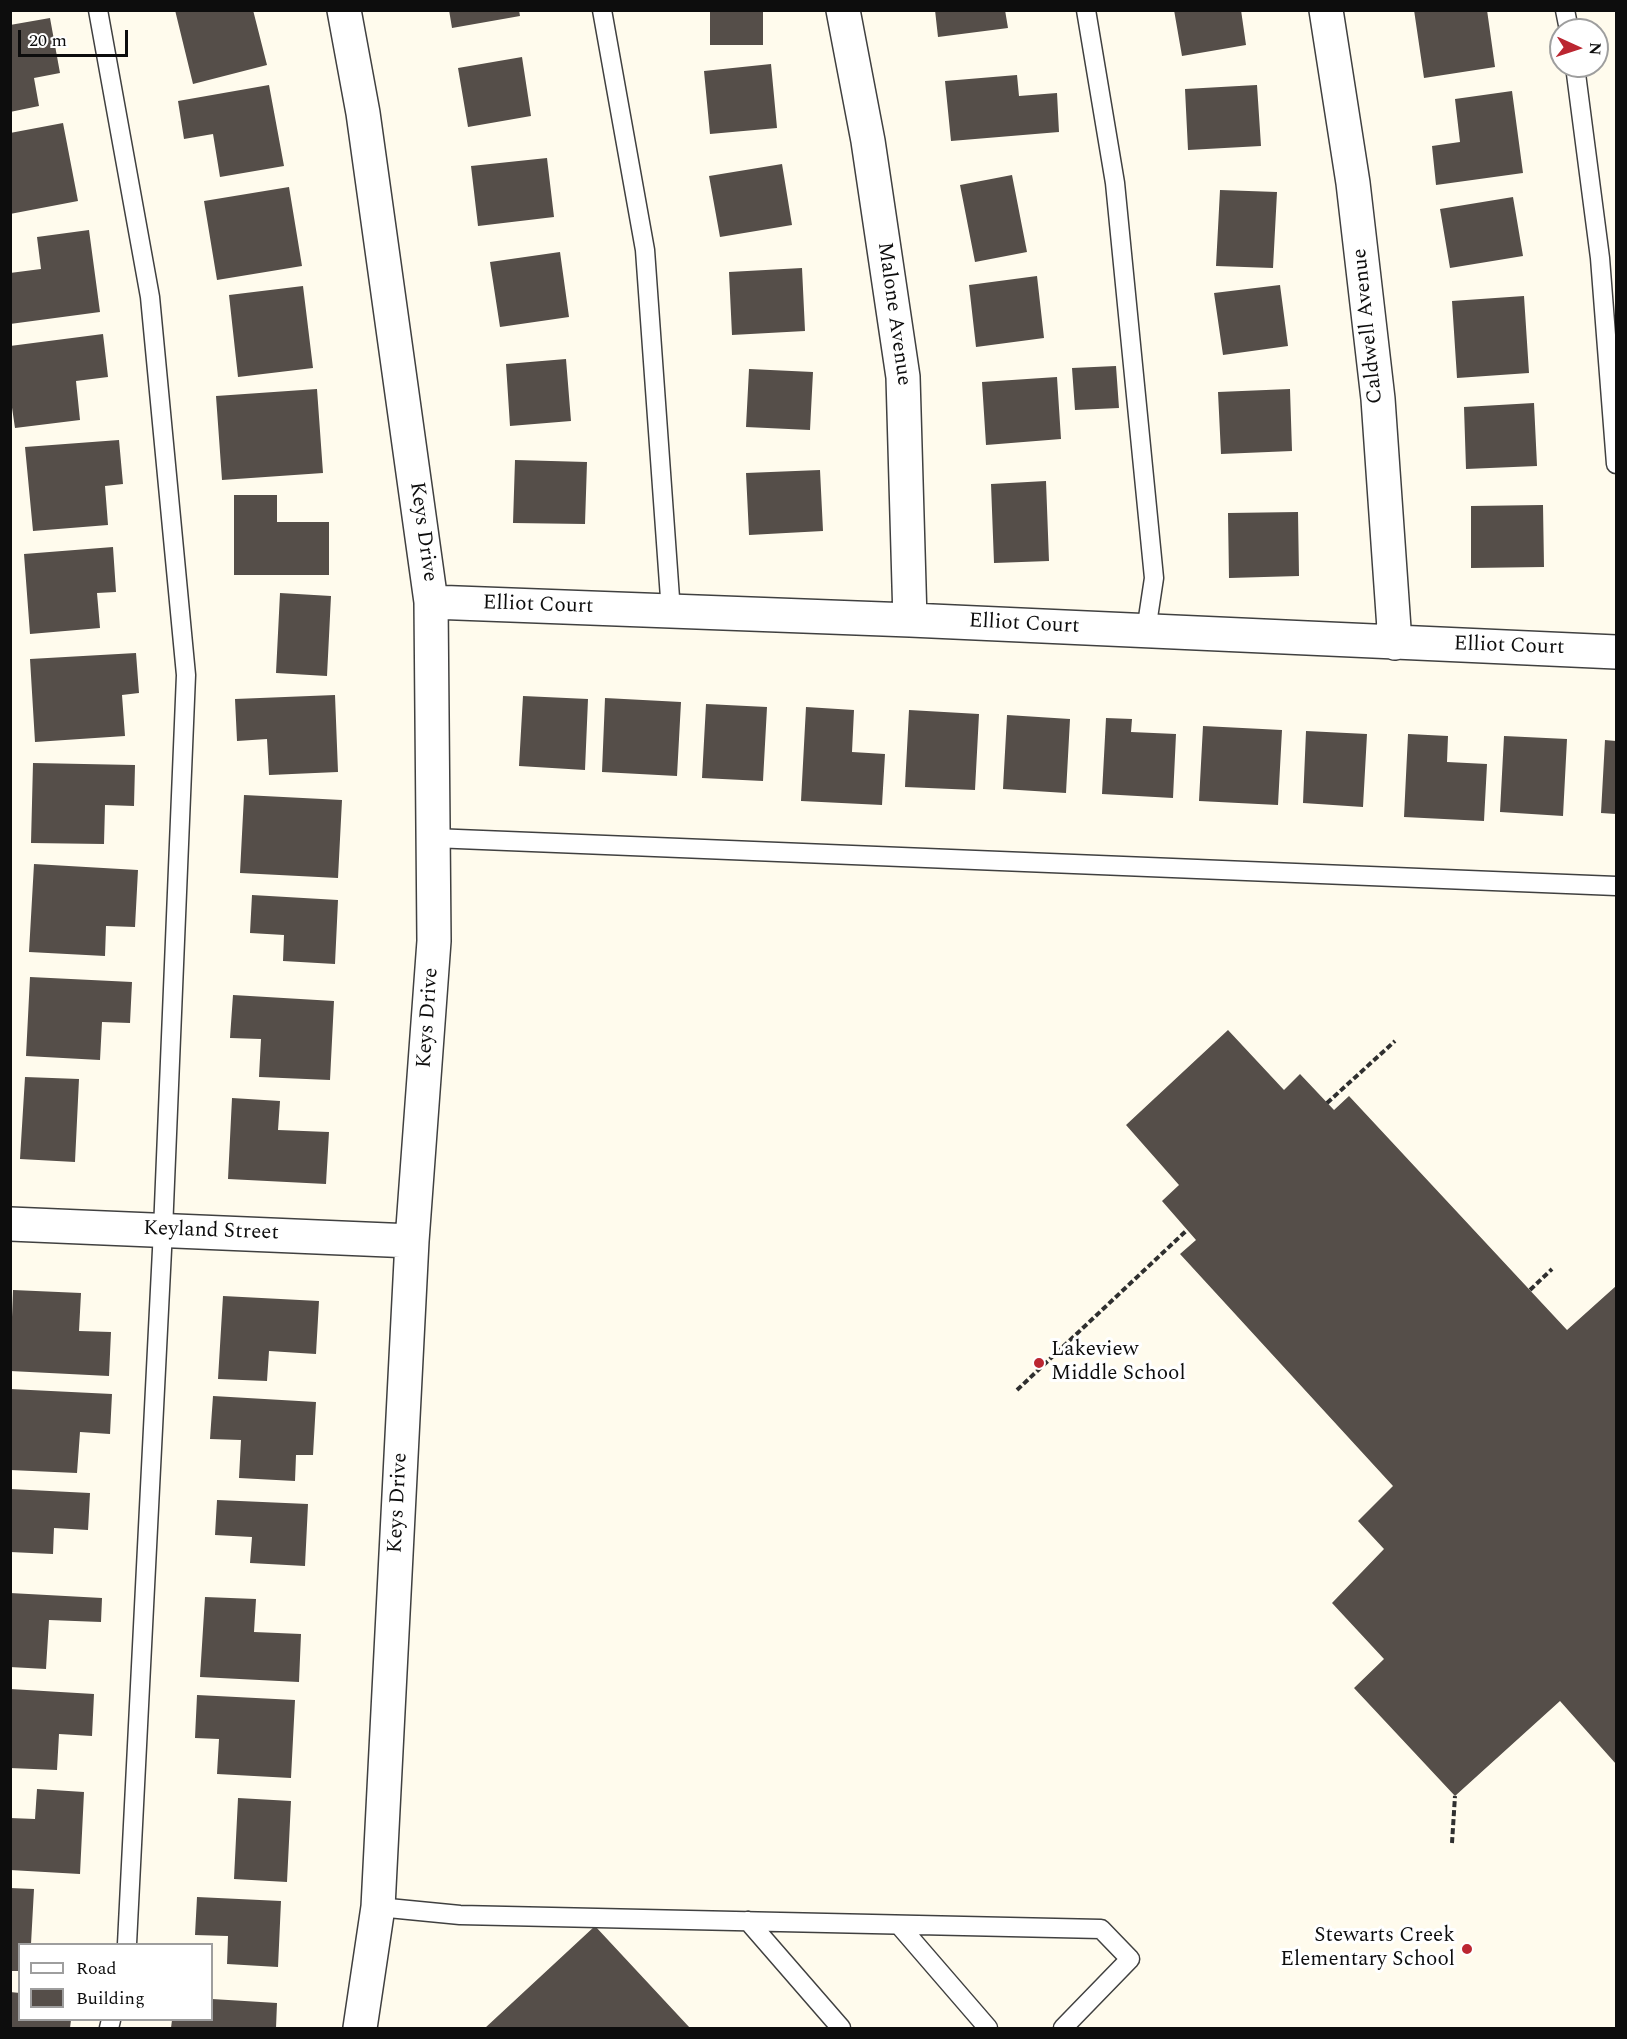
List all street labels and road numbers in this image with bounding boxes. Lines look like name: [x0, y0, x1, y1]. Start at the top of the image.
street label: Malone Avenue: [870, 241, 916, 387]
street label: Caldwell Avenue: [1348, 247, 1390, 405]
street label: Keys Drive: [403, 480, 441, 584]
street label: Elliot Court: [482, 591, 594, 621]
street label: Elliot Court: [968, 610, 1080, 640]
street label: Elliot Court: [1453, 632, 1565, 662]
street label: Keys Drive: [413, 967, 445, 1069]
street label: Keyland Street: [143, 1217, 279, 1247]
street label: Keys Drive: [384, 1452, 414, 1554]

